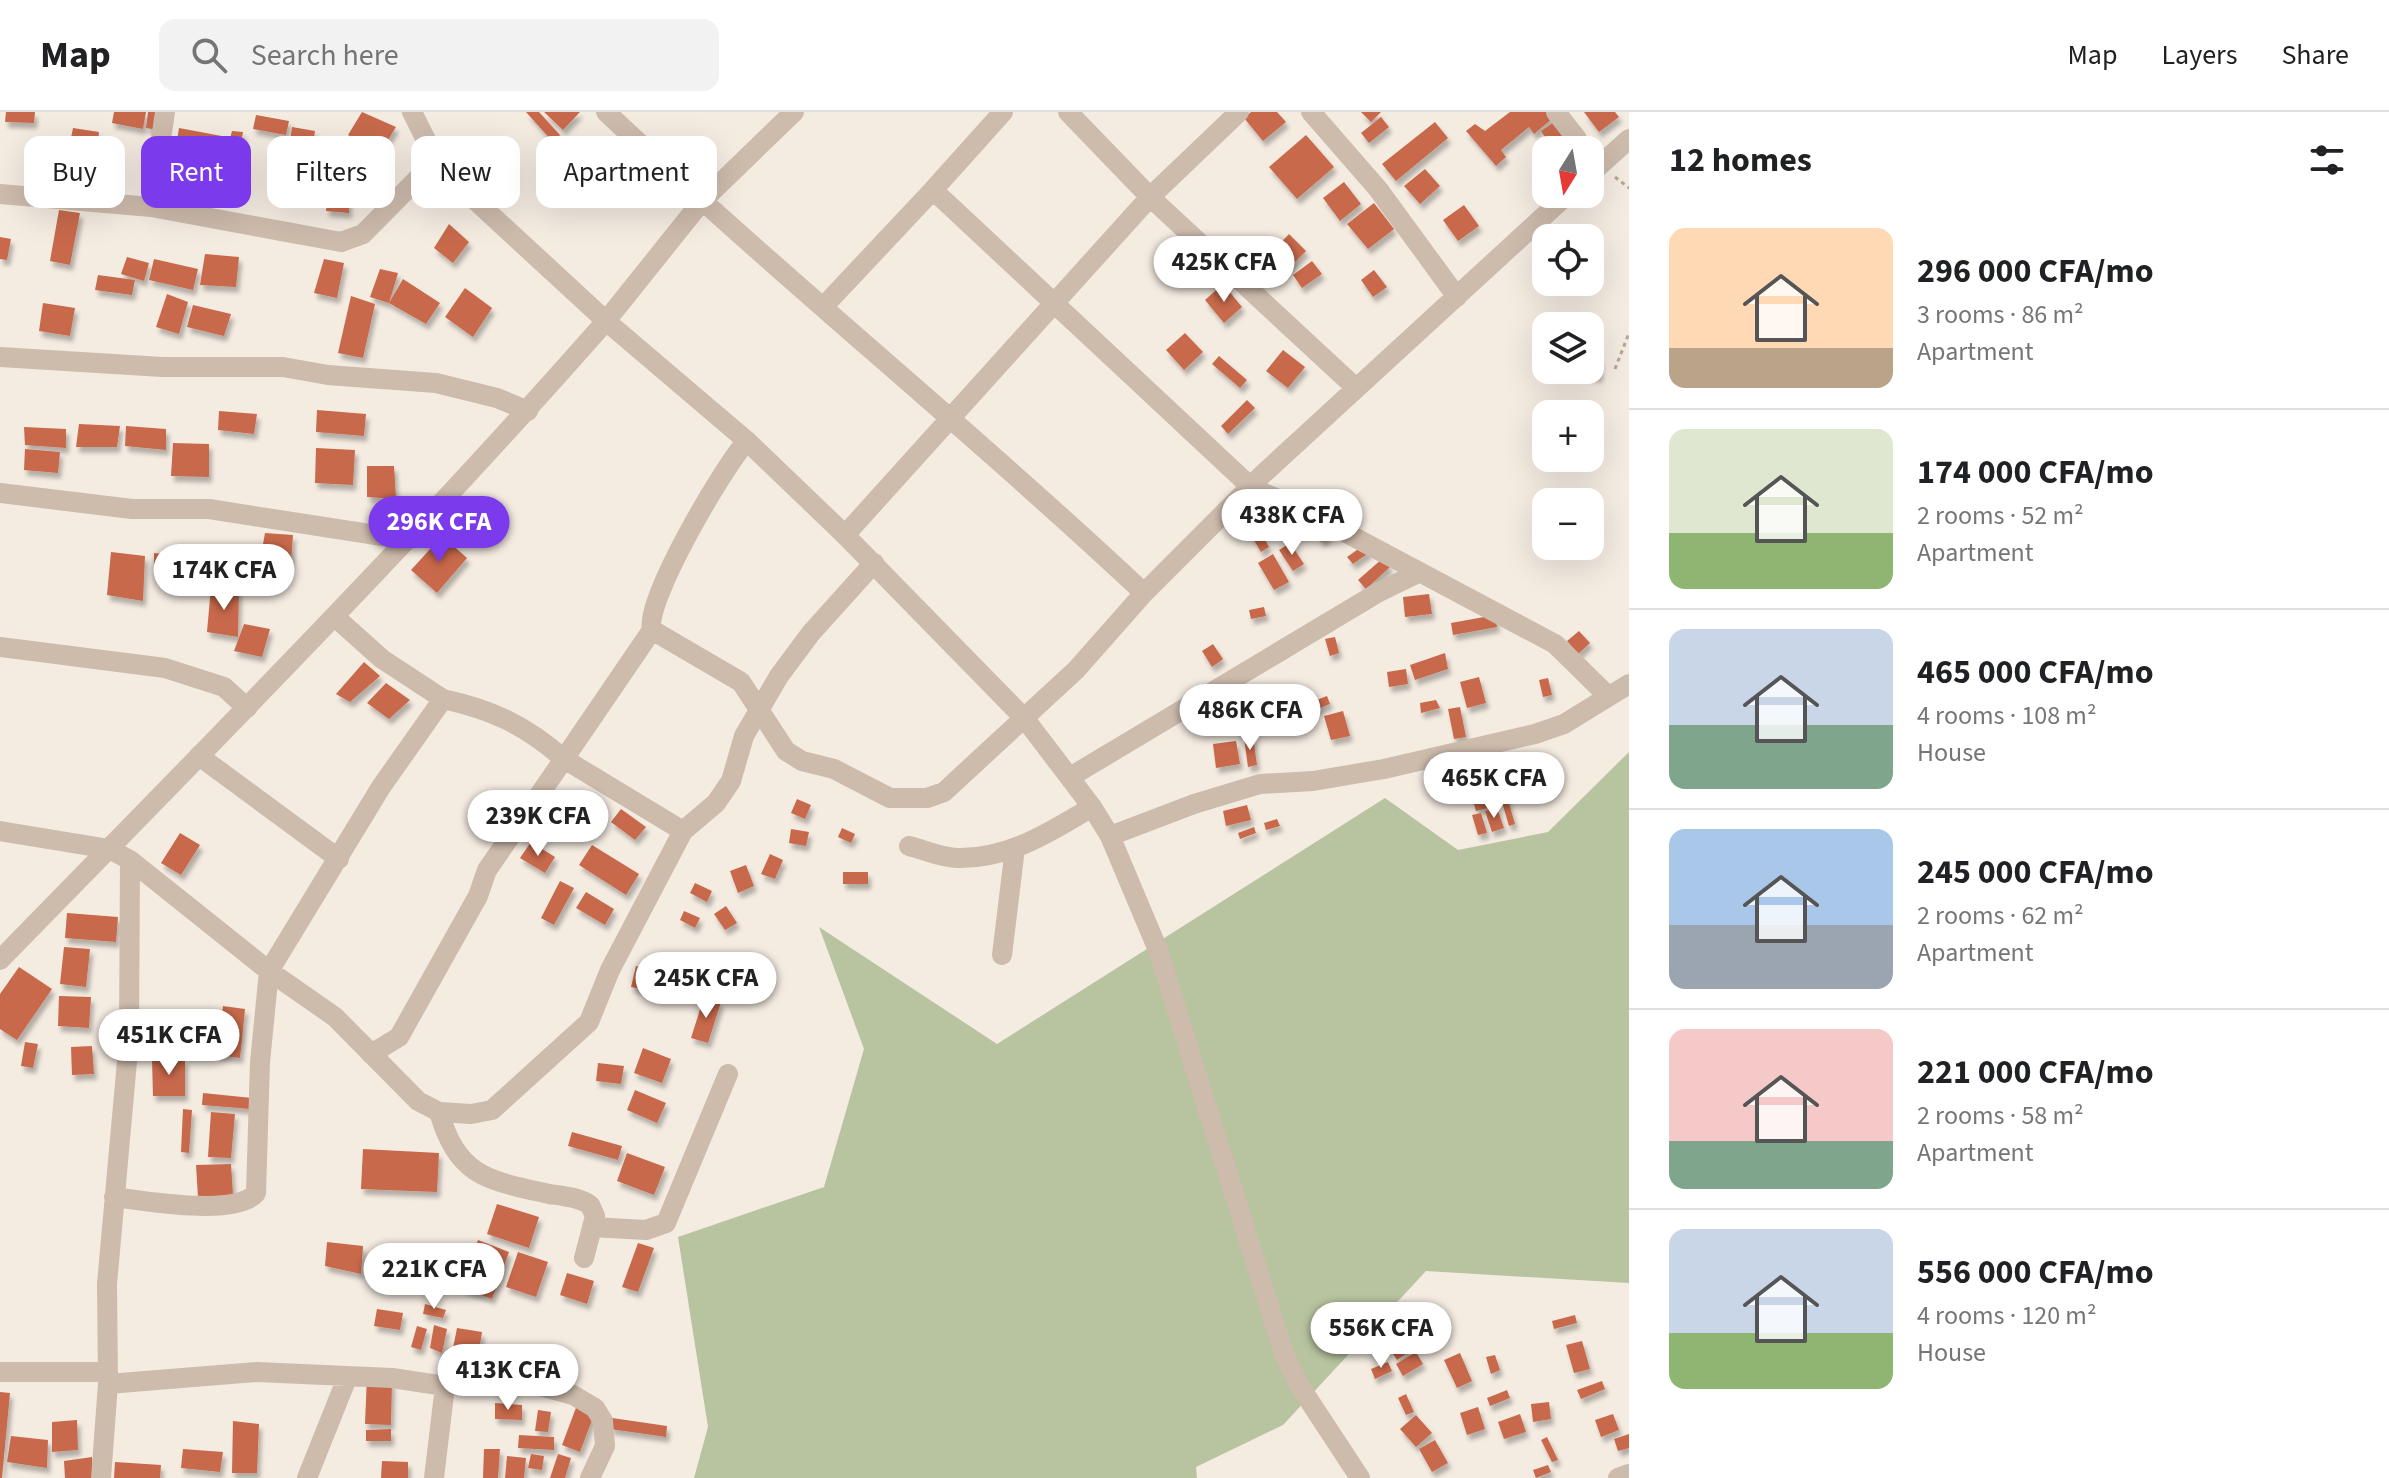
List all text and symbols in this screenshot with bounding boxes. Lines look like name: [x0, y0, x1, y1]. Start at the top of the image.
search box: [159, 19, 719, 91]
text: Map: [40, 28, 111, 82]
icon: search: [187, 33, 231, 77]
text: Search here: [251, 34, 399, 77]
text: Map: [2067, 35, 2117, 75]
text: Layers: [2161, 35, 2237, 75]
text: Share: [2281, 35, 2349, 75]
chip: Buy: [24, 136, 125, 208]
chip: Rent: [141, 136, 251, 208]
chip: Filters: [267, 136, 395, 208]
chip: New: [411, 136, 520, 208]
chip: Apartment: [536, 136, 717, 208]
north arrow: [1532, 136, 1604, 208]
map controls: [1532, 136, 1604, 560]
text: 12 homes: [1669, 136, 1812, 185]
icon: filters: [2305, 138, 2349, 182]
button: locate: [1532, 224, 1604, 296]
pin: 425K CFA: [1141, 236, 1307, 304]
text: 425K CFA: [1172, 243, 1276, 280]
text: 296 000 CFA/mo: [1917, 247, 2154, 296]
icon: home: [1733, 260, 1829, 356]
text: 3 rooms · 86 m²: [1917, 296, 2084, 333]
button: layers: [1532, 312, 1604, 384]
text: Apartment: [1917, 333, 2034, 370]
button: +: [1532, 400, 1604, 472]
text: 174 000 CFA/mo: [1917, 448, 2154, 497]
icon: home: [1733, 461, 1829, 557]
button: −: [1532, 488, 1604, 560]
pin: 438K CFA: [1209, 489, 1375, 557]
pin: 296K CFA: [356, 496, 522, 564]
text: 438K CFA: [1240, 496, 1344, 533]
text: 2 rooms · 52 m²: [1917, 497, 2084, 534]
text: 296K CFA: [387, 503, 491, 540]
text: Apartment: [1917, 534, 2034, 571]
pin: 174K CFA: [141, 544, 307, 612]
text: 174K CFA: [172, 551, 276, 588]
text: 465 000 CFA/mo: [1917, 648, 2154, 697]
icon: home: [1733, 661, 1829, 757]
pin: 486K CFA: [1167, 684, 1333, 752]
text: 486K CFA: [1198, 691, 1302, 728]
text: 4 rooms · 108 m²: [1917, 697, 2096, 734]
text: House: [1917, 734, 1986, 771]
pin: 465K CFA: [1411, 752, 1577, 820]
text: 465K CFA: [1442, 759, 1546, 796]
pin: 239K CFA: [455, 790, 621, 858]
text: 239K CFA: [486, 797, 590, 834]
text: 245 000 CFA/mo: [1917, 848, 2154, 897]
icon: home: [1733, 861, 1829, 957]
text: 2 rooms · 62 m²: [1917, 897, 2084, 934]
text: Apartment: [1917, 934, 2034, 971]
pin: 245K CFA: [623, 952, 789, 1020]
text: 245K CFA: [654, 959, 758, 996]
pin: 451K CFA: [86, 1009, 252, 1077]
text: 451K CFA: [117, 1016, 221, 1053]
text: 221 000 CFA/mo: [1917, 1048, 2154, 1097]
icon: home: [1733, 1061, 1829, 1157]
text: 2 rooms · 58 m²: [1917, 1097, 2084, 1134]
text: Apartment: [1917, 1134, 2034, 1171]
pin: 221K CFA: [351, 1243, 517, 1311]
text: 556 000 CFA/mo: [1917, 1248, 2154, 1297]
text: 221K CFA: [382, 1250, 486, 1287]
icon: home: [1733, 1261, 1829, 1357]
text: 4 rooms · 120 m²: [1917, 1297, 2096, 1334]
pin: 556K CFA: [1298, 1302, 1464, 1370]
text: 556K CFA: [1329, 1309, 1433, 1346]
text: House: [1917, 1334, 1986, 1371]
pin: 413K CFA: [425, 1344, 591, 1412]
text: 413K CFA: [456, 1351, 560, 1388]

